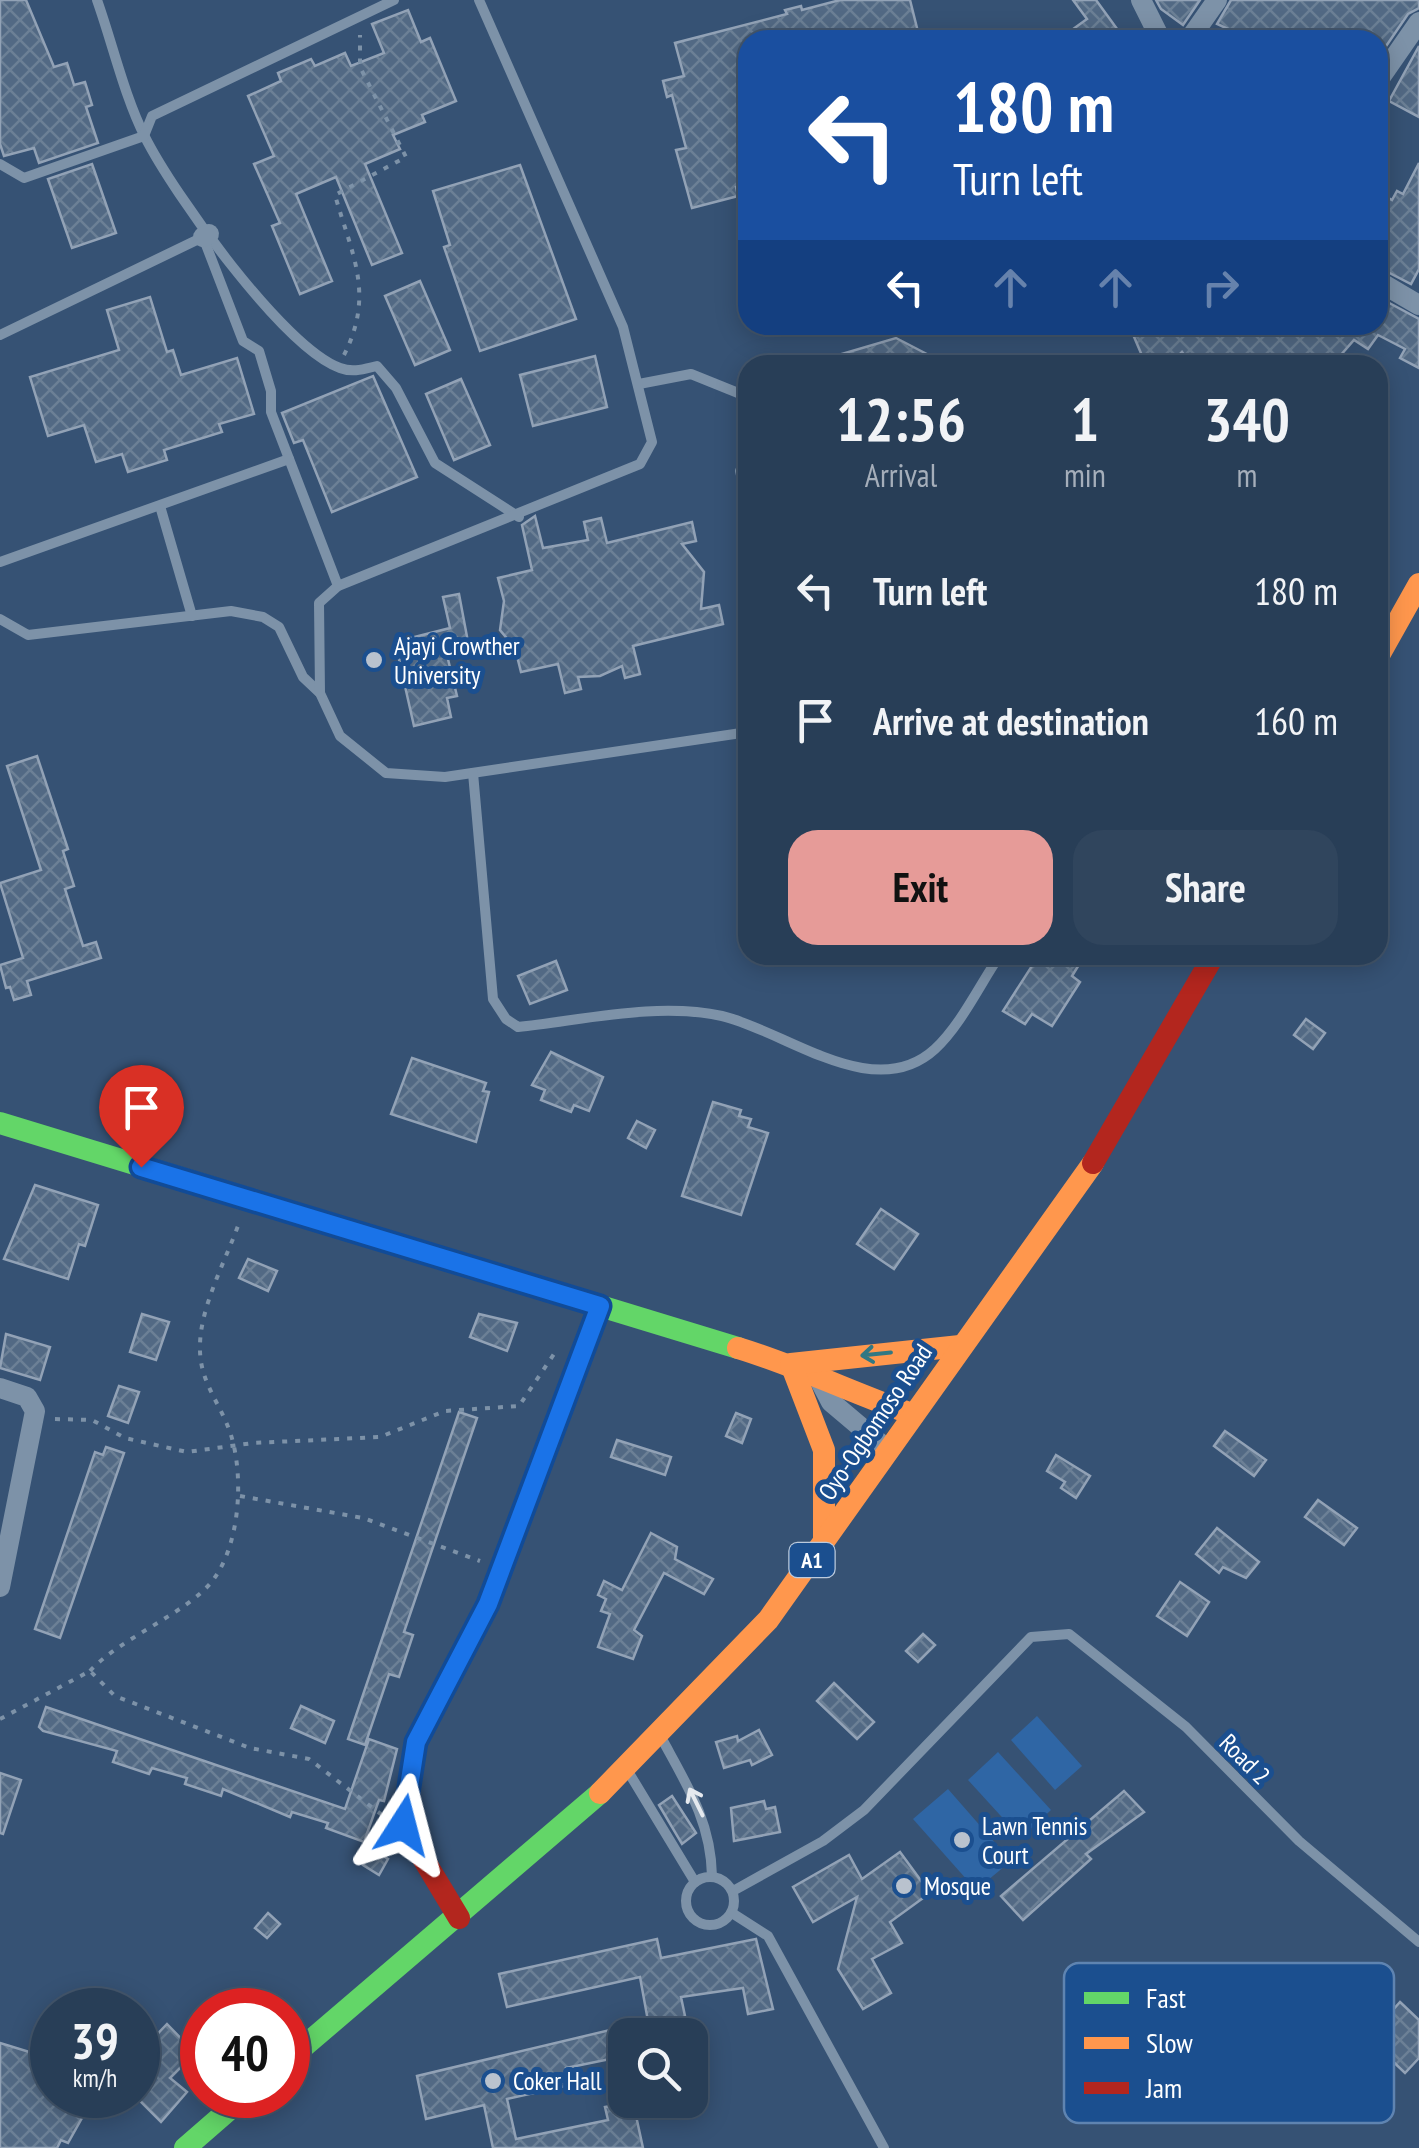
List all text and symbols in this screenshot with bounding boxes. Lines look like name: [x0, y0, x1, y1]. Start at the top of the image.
text: 180 m: [953, 61, 1114, 151]
icon: left: [788, 70, 918, 200]
text: Turn left: [953, 149, 1083, 207]
icon: left: [878, 260, 933, 315]
icon: ahead: [983, 260, 1038, 315]
icon: ahead: [1088, 260, 1143, 315]
icon: right: [1193, 260, 1248, 315]
text: 12:56: [836, 380, 966, 458]
text: 1: [1071, 380, 1099, 458]
text: 340: [1204, 380, 1290, 458]
text: Arrival: [865, 454, 937, 496]
text: min: [1064, 454, 1106, 496]
text: m: [1236, 454, 1257, 496]
icon: left: [788, 563, 843, 618]
text: Turn left: [873, 566, 987, 615]
text: 180 m: [1254, 566, 1338, 615]
place label: Ajayi Crowther University: [394, 630, 520, 691]
marker: Ajayi Crowther University: [363, 649, 385, 671]
icon: arrive: [788, 693, 843, 748]
text: Arrive at destination: [873, 696, 1149, 745]
text: 160 m: [1254, 696, 1338, 745]
button: Exit: [788, 830, 1053, 945]
button: Share: [1073, 830, 1338, 945]
pin: [99, 1065, 184, 1168]
icon: arrive: [114, 1080, 169, 1135]
street label: Oyo-Ogbomoso Road: [811, 1338, 939, 1506]
one-way arrow: [860, 1345, 892, 1364]
road number: A1: [790, 1543, 834, 1577]
street label: Road 2: [1213, 1727, 1277, 1791]
position arrow: [351, 1773, 455, 1877]
one-way arrow: [686, 1788, 705, 1817]
place label: Lawn Tennis Court: [982, 1810, 1087, 1871]
marker: Lawn Tennis Court: [951, 1829, 973, 1851]
place label: Mosque: [924, 1870, 991, 1902]
marker: Mosque: [893, 1875, 915, 1897]
legend: [1064, 1963, 1394, 2123]
text: Fast: [1146, 1979, 1186, 2016]
speed limit sign: 40: [180, 1988, 310, 2118]
text: 39: [71, 2008, 119, 2073]
map controls: [608, 2018, 708, 2118]
button: search: [608, 2018, 708, 2118]
text: Slow: [1146, 2024, 1193, 2061]
text: km/h: [73, 2062, 117, 2094]
place label: Coker Hall: [513, 2065, 602, 2097]
text: Jam: [1145, 2069, 1182, 2106]
marker: Coker Hall: [482, 2070, 504, 2092]

